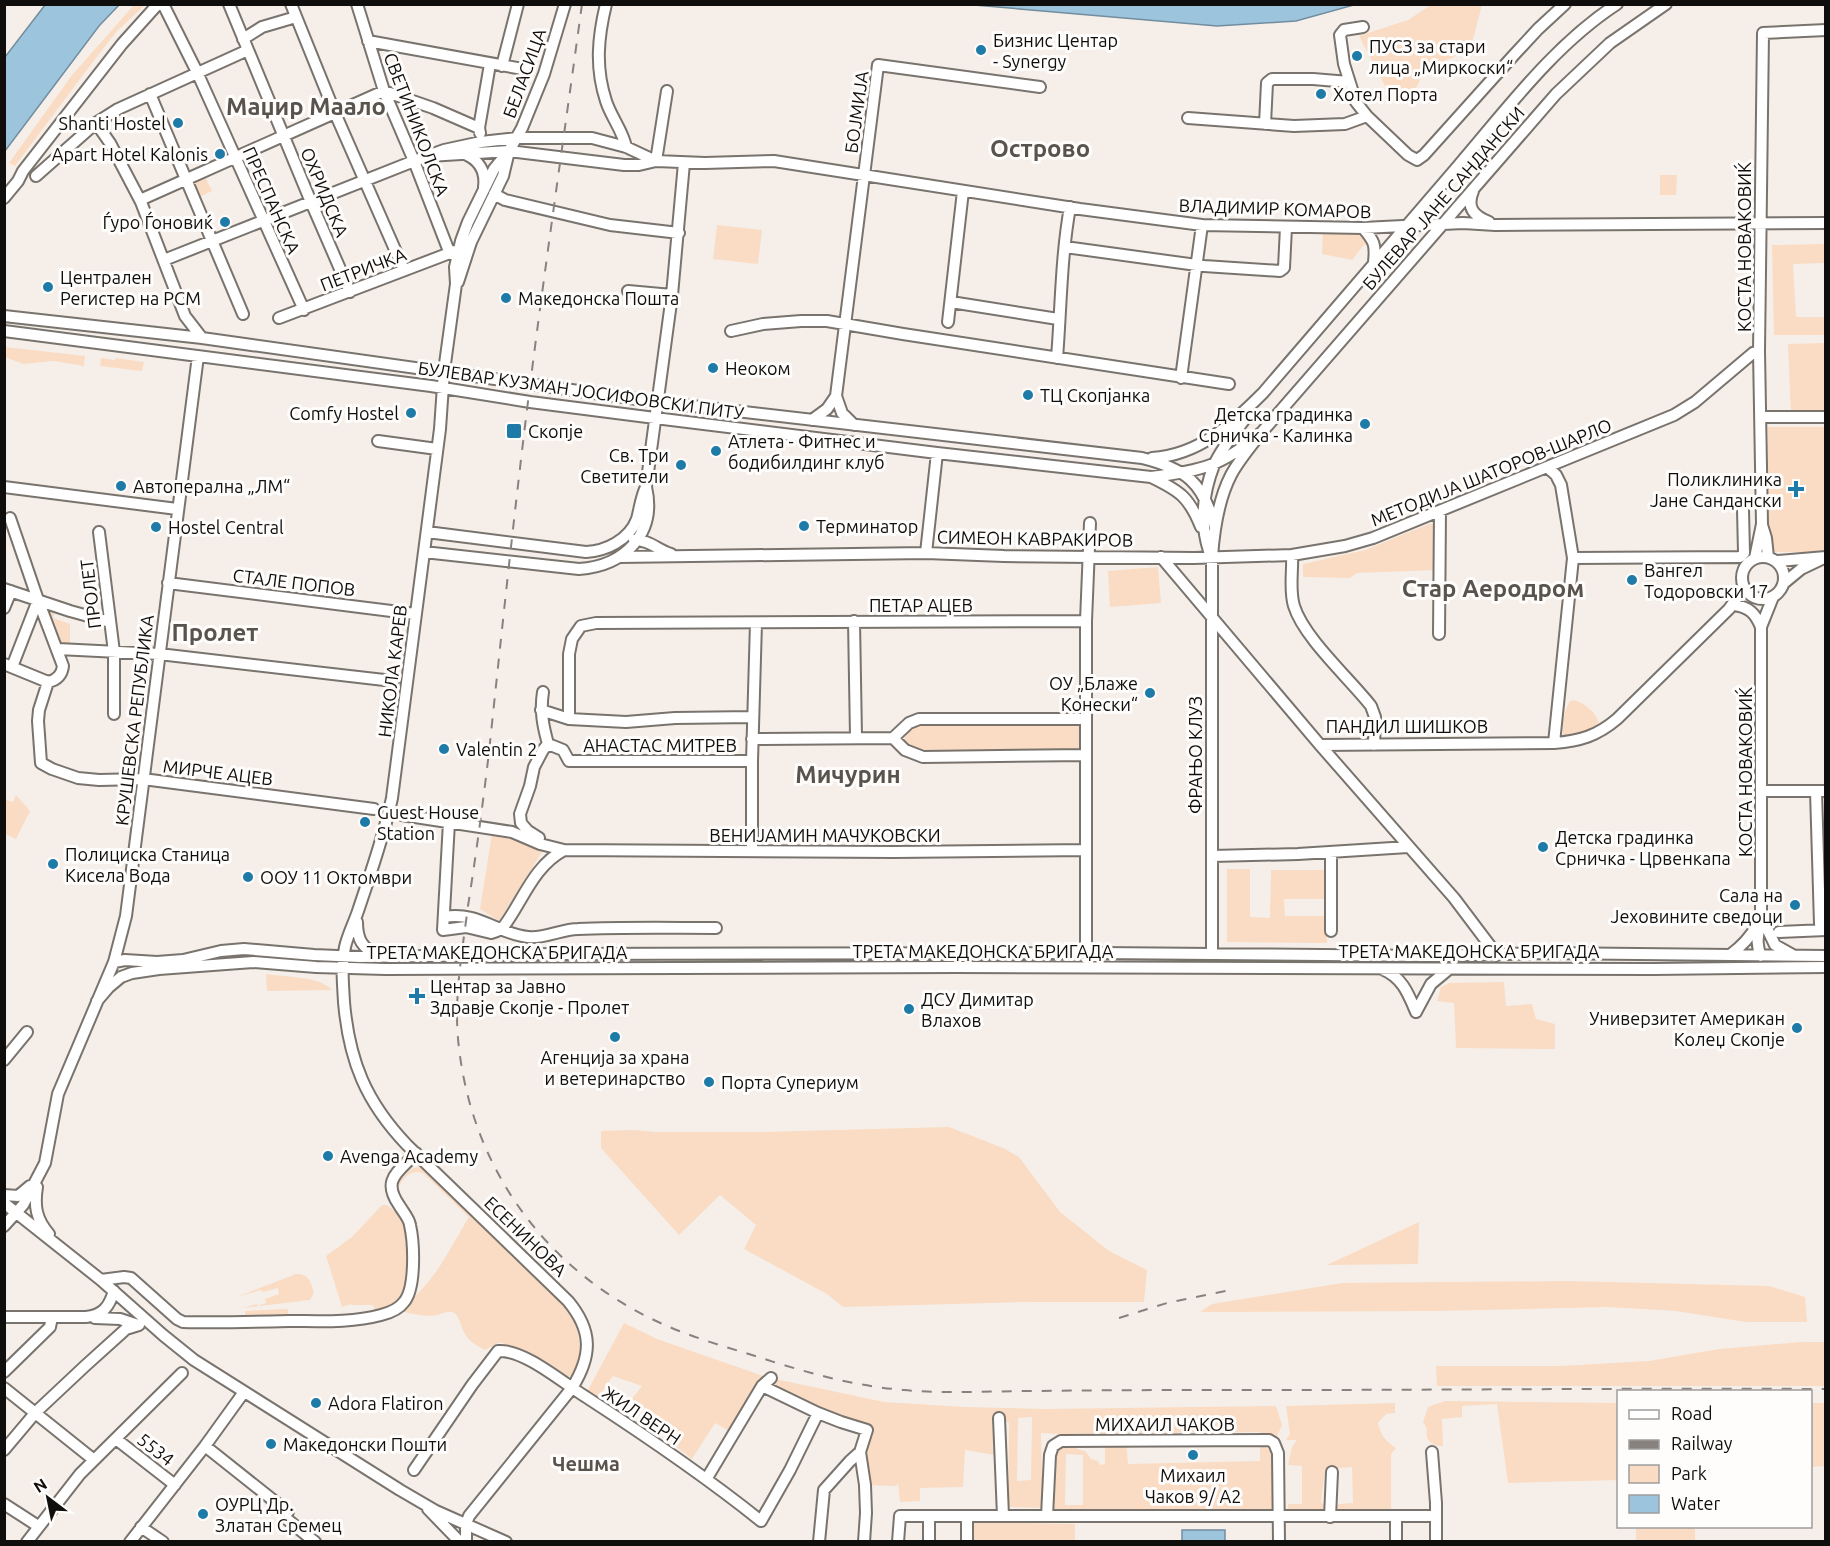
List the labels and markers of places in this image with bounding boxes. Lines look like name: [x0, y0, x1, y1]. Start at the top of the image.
place label: Бизнис Центар - Synergy: [993, 30, 1118, 71]
place label: ПУСЗ за стари лица „Миркоски“: [1369, 36, 1513, 77]
marker: Бизнис Центар - Synergy: [974, 43, 988, 57]
marker: ПУСЗ за стари лица „Миркоски“: [1350, 49, 1364, 63]
place label: Хотел Порта: [1333, 84, 1438, 104]
marker: Хотел Порта: [1314, 87, 1328, 101]
place label: Shanti Hostel: [59, 113, 166, 133]
marker: Shanti Hostel: [171, 116, 185, 130]
place label: Apart Hotel Kalonis: [52, 144, 208, 164]
marker: Apart Hotel Kalonis: [213, 147, 227, 161]
place label: Ѓуро Ѓоновиќ: [102, 211, 213, 232]
marker: Ѓуро Ѓоновиќ: [218, 215, 232, 229]
place label: Централен Регистер на РСМ: [60, 267, 201, 308]
marker: Централен Регистер на РСМ: [41, 280, 55, 294]
place label: Македонска Пошта: [518, 288, 679, 308]
marker: Македонска Пошта: [499, 291, 513, 305]
place label: Неоком: [725, 358, 791, 378]
marker: Неоком: [706, 361, 720, 375]
place label: ТЦ Скопјанка: [1040, 385, 1150, 405]
marker: ТЦ Скопјанка: [1021, 388, 1035, 402]
place label: Comfy Hostel: [289, 403, 399, 423]
place label: Детска градинка Срничка - Калинка: [1198, 404, 1353, 445]
marker: Comfy Hostel: [404, 406, 418, 420]
marker: Детска градинка Срничка - Калинка: [1358, 417, 1372, 431]
place label: Скопје: [528, 421, 583, 441]
marker: Скопје: [505, 422, 523, 440]
place label: Атлета - Фитнес и бодибилдинг клуб: [728, 431, 884, 472]
marker: Атлета - Фитнес и бодибилдинг клуб: [709, 444, 723, 458]
place label: Св. Три Светители: [580, 445, 669, 486]
marker: Св. Три Светители: [674, 458, 688, 472]
place label: Поликлиника Јане Сандански: [1650, 469, 1782, 510]
place label: Автоперална „ЛМ“: [133, 476, 290, 496]
marker: Автоперална „ЛМ“: [114, 479, 128, 493]
marker: Поликлиника Јане Сандански: [1787, 480, 1805, 498]
place label: Терминатор: [816, 516, 918, 536]
place label: Hostel Central: [168, 517, 284, 537]
marker: Терминатор: [797, 519, 811, 533]
marker: Hostel Central: [149, 520, 163, 534]
place label: Вангел Тодоровски 17: [1644, 560, 1768, 601]
marker: Вангел Тодоровски 17: [1625, 573, 1639, 587]
place label: ОУ „Блаже Конески“: [1049, 673, 1138, 714]
marker: ОУ „Блаже Конески“: [1143, 686, 1157, 700]
place label: Valentin 2: [456, 739, 537, 759]
marker: Valentin 2: [437, 742, 451, 756]
place label: Guest House Station: [377, 802, 479, 843]
marker: Guest House Station: [358, 815, 372, 829]
place label: Детска градинка Срничка - Црвенкапа: [1555, 827, 1731, 868]
marker: Детска градинка Срничка - Црвенкапа: [1536, 840, 1550, 854]
place label: Полициска Станица Кисела Вода: [65, 844, 230, 885]
marker: Полициска Станица Кисела Вода: [46, 857, 60, 871]
place label: ООУ 11 Октомври: [260, 867, 412, 887]
marker: ООУ 11 Октомври: [241, 870, 255, 884]
place label: Сала на Јеховините сведоци: [1611, 885, 1783, 926]
marker: Сала на Јеховините сведоци: [1788, 898, 1802, 912]
place label: Центар за Јавно Здравје Скопје - Пролет: [430, 976, 629, 1017]
marker: Центар за Јавно Здравје Скопје - Пролет: [408, 987, 426, 1005]
place label: ДСУ Димитар Влахов: [921, 989, 1034, 1030]
marker: ДСУ Димитар Влахов: [902, 1002, 916, 1016]
place label: Универзитет Американ Колеџ Скопје: [1589, 1008, 1785, 1049]
marker: Универзитет Американ Колеџ Скопје: [1790, 1021, 1804, 1035]
marker: Агенција за храна и ветеринарство: [608, 1030, 622, 1044]
place label: Агенција за храна и ветеринарство: [541, 1047, 689, 1088]
place label: Порта Супериум: [721, 1072, 859, 1092]
marker: Порта Супериум: [702, 1075, 716, 1089]
place label: Avenga Academy: [340, 1146, 478, 1166]
marker: Avenga Academy: [321, 1149, 335, 1163]
place label: Adora Flatiron: [328, 1393, 443, 1413]
marker: Adora Flatiron: [309, 1396, 323, 1410]
place label: Македонски Пошти: [283, 1434, 447, 1454]
marker: Македонски Пошти: [264, 1437, 278, 1451]
marker: Михаил Чаков 9/ А2: [1186, 1448, 1200, 1462]
place label: Михаил Чаков 9/ А2: [1145, 1465, 1241, 1506]
place label: ОУРЦ Др. Златан Сремец: [215, 1494, 342, 1535]
marker: ОУРЦ Др. Златан Сремец: [196, 1507, 210, 1521]

